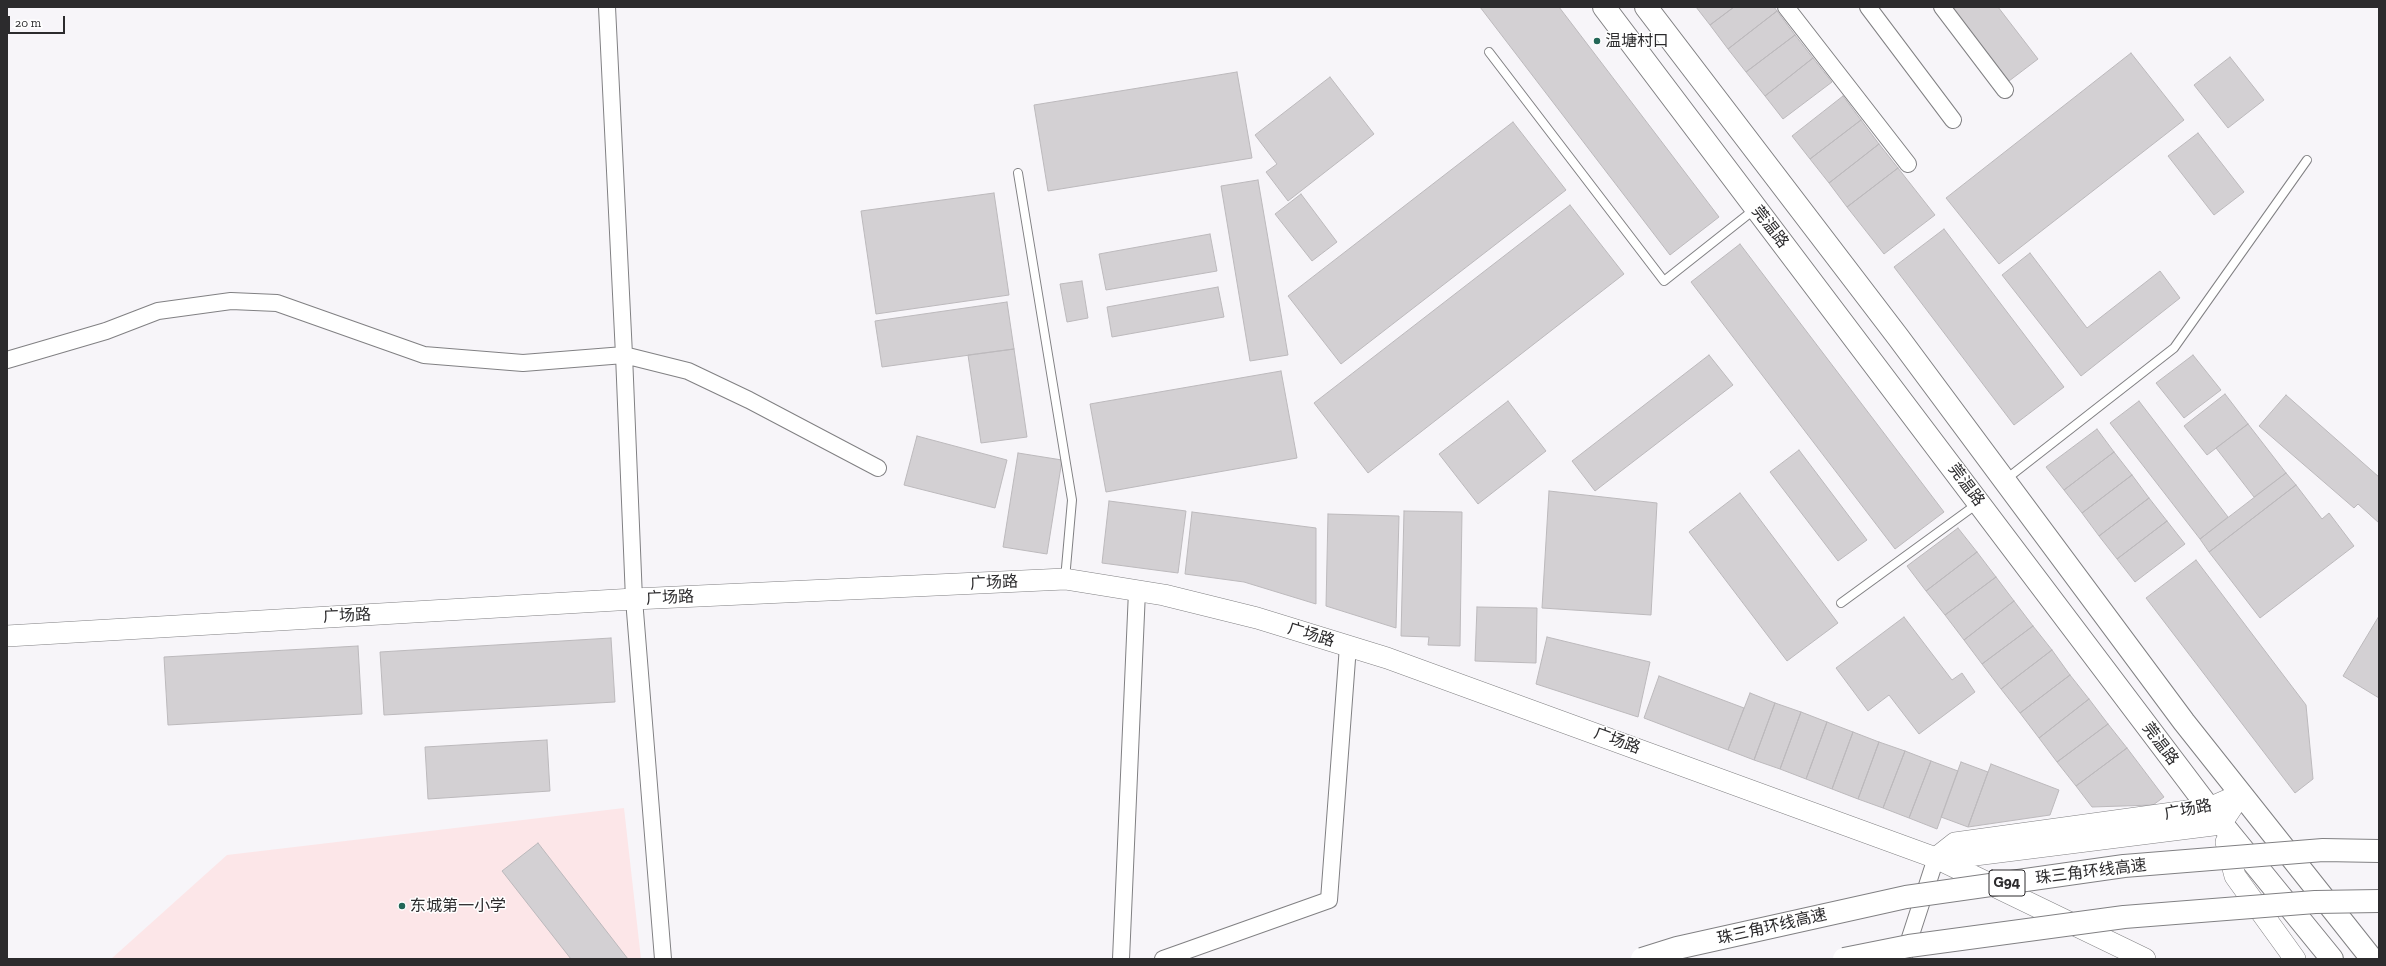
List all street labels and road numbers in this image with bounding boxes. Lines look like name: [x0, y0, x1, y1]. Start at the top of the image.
street label: 莞温路: [1748, 202, 1792, 252]
street label: 莞温路: [1944, 460, 1988, 510]
street label: 广场路: [970, 572, 1018, 594]
street label: 广场路: [646, 587, 694, 609]
street label: 广场路: [323, 605, 371, 627]
street label: 广场路: [1285, 619, 1337, 651]
street label: 莞温路: [2138, 719, 2182, 769]
street label: 广场路: [1591, 724, 1643, 758]
street label: 广场路: [2163, 796, 2213, 824]
street label: 珠三角环线高速: [2034, 856, 2148, 888]
road number: G94: [1989, 870, 2025, 896]
street label: 珠三角环线高速: [1715, 905, 1829, 949]

